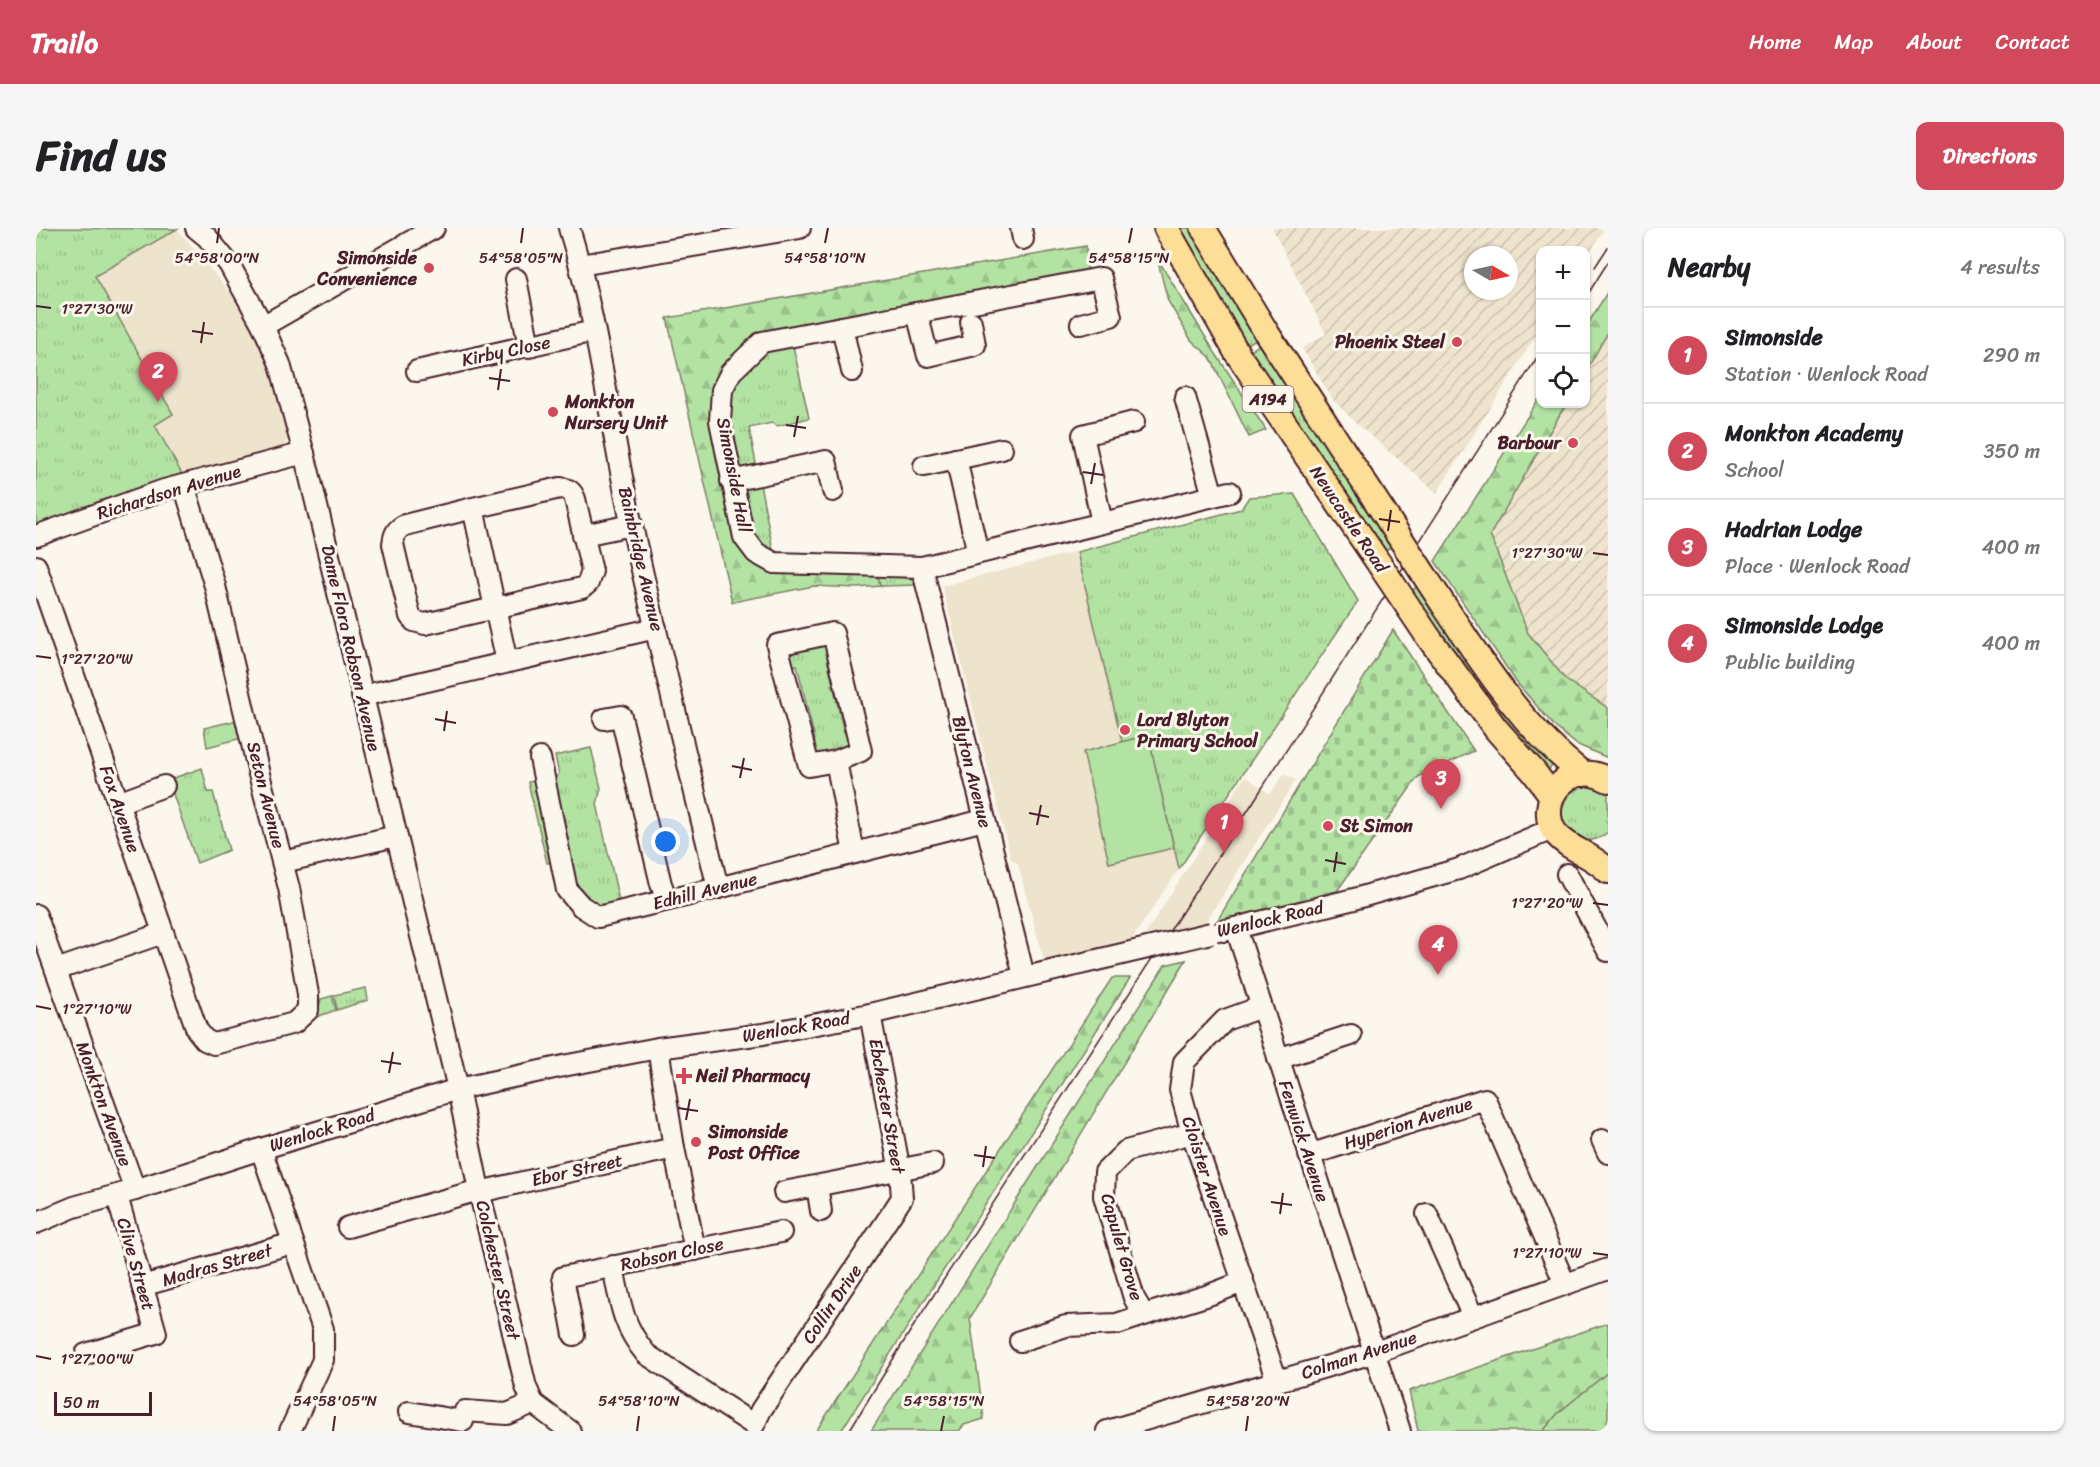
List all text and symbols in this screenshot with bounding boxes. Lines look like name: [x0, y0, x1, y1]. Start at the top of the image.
text: Trailo: [30, 18, 98, 67]
text: Home: [1749, 23, 1801, 61]
text: Map: [1834, 23, 1873, 61]
text: About: [1906, 23, 1963, 61]
text: Contact: [1996, 23, 2070, 61]
text: Find us: [36, 119, 166, 193]
button: Directions: [1916, 122, 2064, 190]
place label: Simonside Convenience: [316, 242, 418, 295]
text: Nearby: [1668, 244, 1750, 290]
text: 54°58'00"N: [175, 245, 260, 271]
text: 54°58'05"N: [479, 245, 564, 271]
text: 54°58'10"N: [784, 245, 866, 271]
text: 54°58'15"N: [1089, 245, 1170, 271]
north arrow: [1464, 246, 1518, 300]
map controls: [1536, 246, 1590, 408]
button: +: [1536, 246, 1590, 300]
text: 4 results: [1960, 250, 2040, 285]
marker: Simonside Convenience: [422, 261, 436, 275]
text: 1°27'30"W: [61, 296, 133, 322]
button: −: [1536, 300, 1590, 354]
text: Simonside: [1725, 318, 1823, 357]
street label: Kirby Close: [459, 326, 553, 376]
place label: Phoenix Steel: [1335, 326, 1446, 358]
marker: Phoenix Steel: [1450, 335, 1464, 349]
text: 1: [1683, 338, 1692, 373]
text: 290 m: [1983, 338, 2040, 373]
pin: 2: [138, 352, 178, 402]
button: locate: [1536, 354, 1590, 408]
text: Station · Wenlock Road: [1725, 357, 1928, 392]
place label: Monkton Nursery Unit: [564, 386, 669, 439]
road number: A194: [1242, 386, 1294, 412]
marker: Monkton Nursery Unit: [546, 405, 560, 419]
text: Monkton Academy: [1725, 414, 1903, 453]
street label: Simonside Hall: [707, 415, 761, 536]
place label: Barbour: [1497, 427, 1563, 459]
text: 2: [1682, 434, 1693, 469]
text: 350 m: [1984, 434, 2040, 469]
marker: Barbour: [1566, 436, 1580, 450]
text: School: [1725, 453, 1784, 488]
street label: Richardson Avenue: [93, 455, 245, 529]
street label: Newcastle Road: [1301, 458, 1398, 581]
street label: Bainbridge Avenue: [609, 484, 673, 634]
text: Hadrian Lodge: [1725, 510, 1862, 549]
text: 3: [1682, 530, 1693, 565]
text: 400 m: [1982, 530, 2040, 565]
text: 1°27'30"W: [1511, 540, 1583, 566]
street label: Dame Flora Robson Avenue: [312, 541, 390, 755]
text: Place · Wenlock Road: [1725, 549, 1910, 584]
text: Simonside Lodge: [1725, 606, 1883, 645]
text: 4: [1681, 626, 1694, 661]
text: 400 m: [1982, 626, 2040, 661]
text: Public building: [1725, 645, 1855, 680]
text: 1°27'20"W: [61, 646, 133, 672]
place label: Lord Blyton Primary School: [1137, 704, 1259, 757]
street label: Blyton Avenue: [943, 712, 1001, 832]
marker: Lord Blyton Primary School: [1118, 723, 1132, 737]
street label: Seton Avenue: [237, 738, 295, 852]
pin: 3: [1422, 760, 1460, 809]
street label: Fox Avenue: [90, 761, 150, 857]
pin: 1: [1204, 804, 1244, 853]
place label: St Simon: [1339, 810, 1413, 842]
marker: St Simon: [1321, 819, 1335, 833]
your location: [651, 827, 680, 856]
street label: Edhill Avenue: [649, 863, 761, 919]
text: 1°27'20"W: [1511, 890, 1583, 916]
street label: Wenlock Road: [1213, 891, 1328, 947]
pin: 4: [1418, 926, 1458, 975]
text: 1°27'10"W: [62, 996, 132, 1022]
street label: Wenlock Road: [740, 1002, 854, 1052]
street label: Ebchester Street: [859, 1036, 915, 1177]
street label: Monkton Avenue: [66, 1037, 142, 1171]
place label: Neil Pharmacy: [695, 1060, 811, 1092]
marker: Neil Pharmacy: [677, 1069, 691, 1083]
street label: Fenwick Avenue: [1269, 1076, 1339, 1206]
street label: Hyperion Avenue: [1339, 1087, 1477, 1159]
street label: Wenlock Road: [265, 1098, 380, 1161]
street label: Cloister Avenue: [1173, 1112, 1242, 1240]
place label: Simonside Post Office: [707, 1116, 800, 1169]
marker: Simonside Post Office: [689, 1135, 703, 1149]
street label: Ebor Street: [528, 1144, 626, 1196]
street label: Capulet Grove: [1091, 1189, 1153, 1305]
street label: Colchester Street: [466, 1197, 530, 1344]
street label: Clive Street: [107, 1214, 165, 1314]
street label: Robson Close: [617, 1227, 727, 1281]
street label: Madras Street: [158, 1234, 277, 1296]
text: 1°27'10"W: [1512, 1240, 1582, 1266]
street label: Collin Drive: [793, 1257, 871, 1351]
street label: Colman Avenue: [1297, 1321, 1421, 1389]
text: 1°27'00"W: [61, 1346, 134, 1372]
text: 50 m: [63, 1388, 99, 1417]
text: 54°58'05"N: [293, 1388, 378, 1414]
text: 54°58'10"N: [598, 1388, 680, 1414]
text: 54°58'15"N: [904, 1388, 985, 1414]
text: 54°58'20"N: [1206, 1388, 1290, 1414]
scale bar: [54, 1389, 152, 1416]

